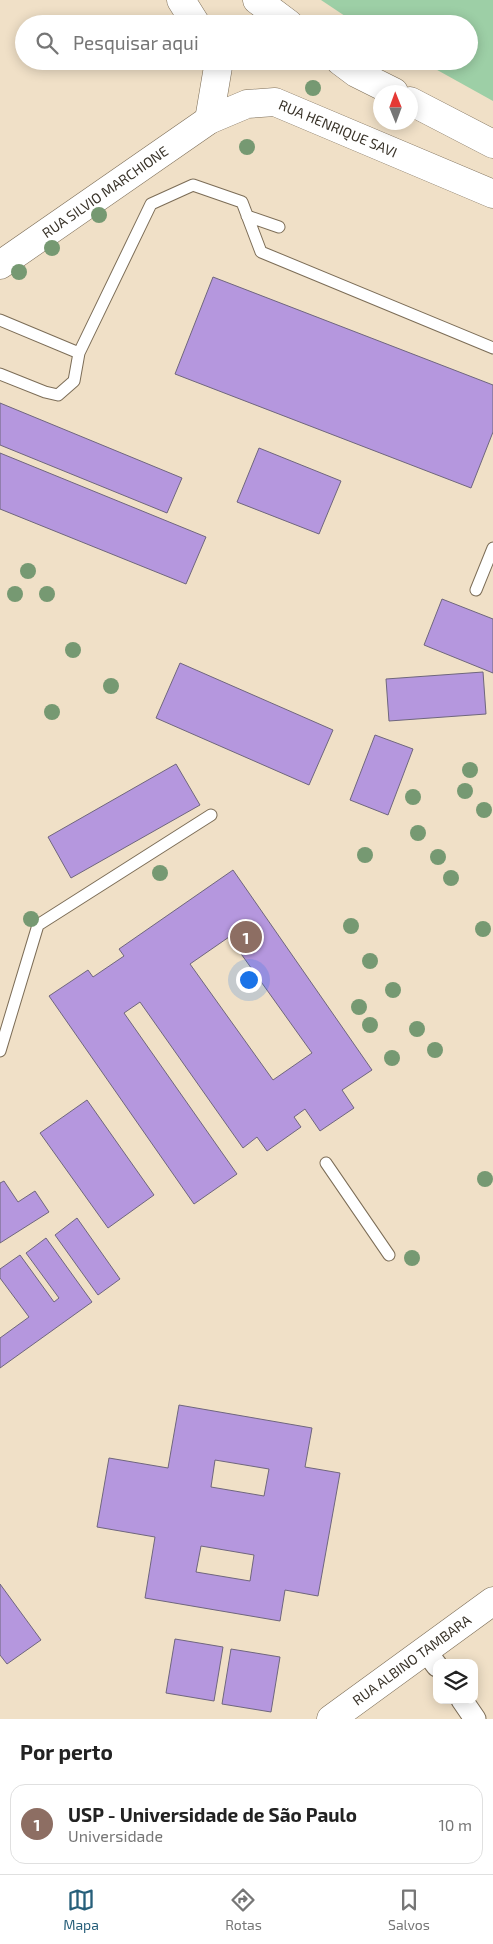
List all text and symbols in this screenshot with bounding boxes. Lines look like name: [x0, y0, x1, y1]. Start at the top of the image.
search box: [15, 15, 478, 70]
icon: search: [33, 29, 61, 57]
text: Pesquisar aqui: [73, 31, 199, 54]
north arrow: [373, 85, 418, 130]
street label: RUA HENRIQUE SAVI: [276, 96, 400, 161]
street label: RUA SILVIO MARCHIONE: [39, 142, 171, 241]
pin: 1: [230, 918, 262, 956]
your location: [236, 967, 262, 993]
street label: RUA ALBINO TAMBARA: [349, 1611, 474, 1709]
map controls: [433, 1659, 478, 1704]
button: layers: [433, 1659, 478, 1704]
text: Por perto: [20, 1739, 113, 1764]
text: USP - Universidade de São Paulo: [68, 1803, 357, 1826]
text: 1: [34, 1815, 40, 1834]
text: 10 m: [438, 1815, 472, 1834]
text: Universidade: [68, 1826, 163, 1845]
tab: Mapa: [63, 1886, 99, 1933]
tab: Rotas: [225, 1886, 262, 1933]
tab: Salvos: [388, 1886, 430, 1933]

